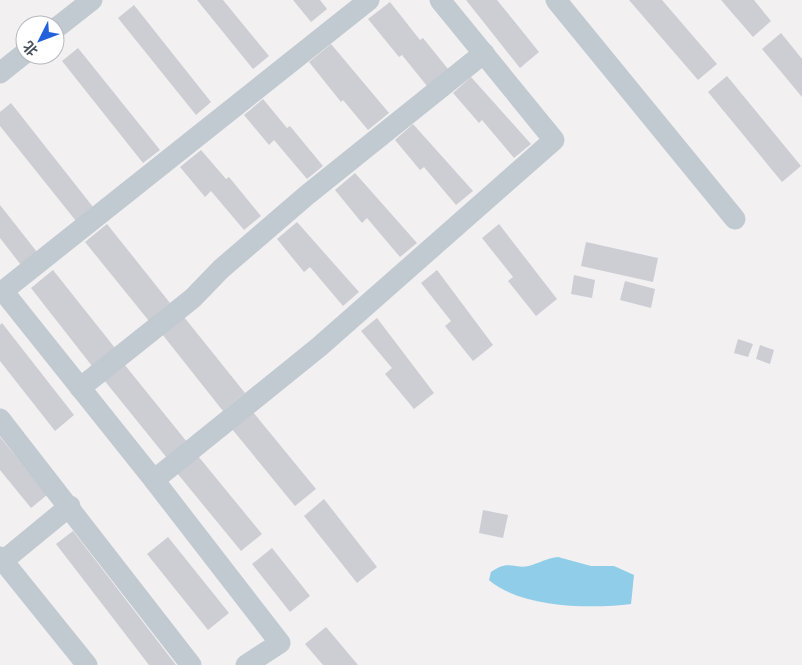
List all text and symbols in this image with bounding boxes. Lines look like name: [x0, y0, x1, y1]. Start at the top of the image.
north arrow: [15, 15, 65, 65]
text: 北: [19, 38, 41, 60]

